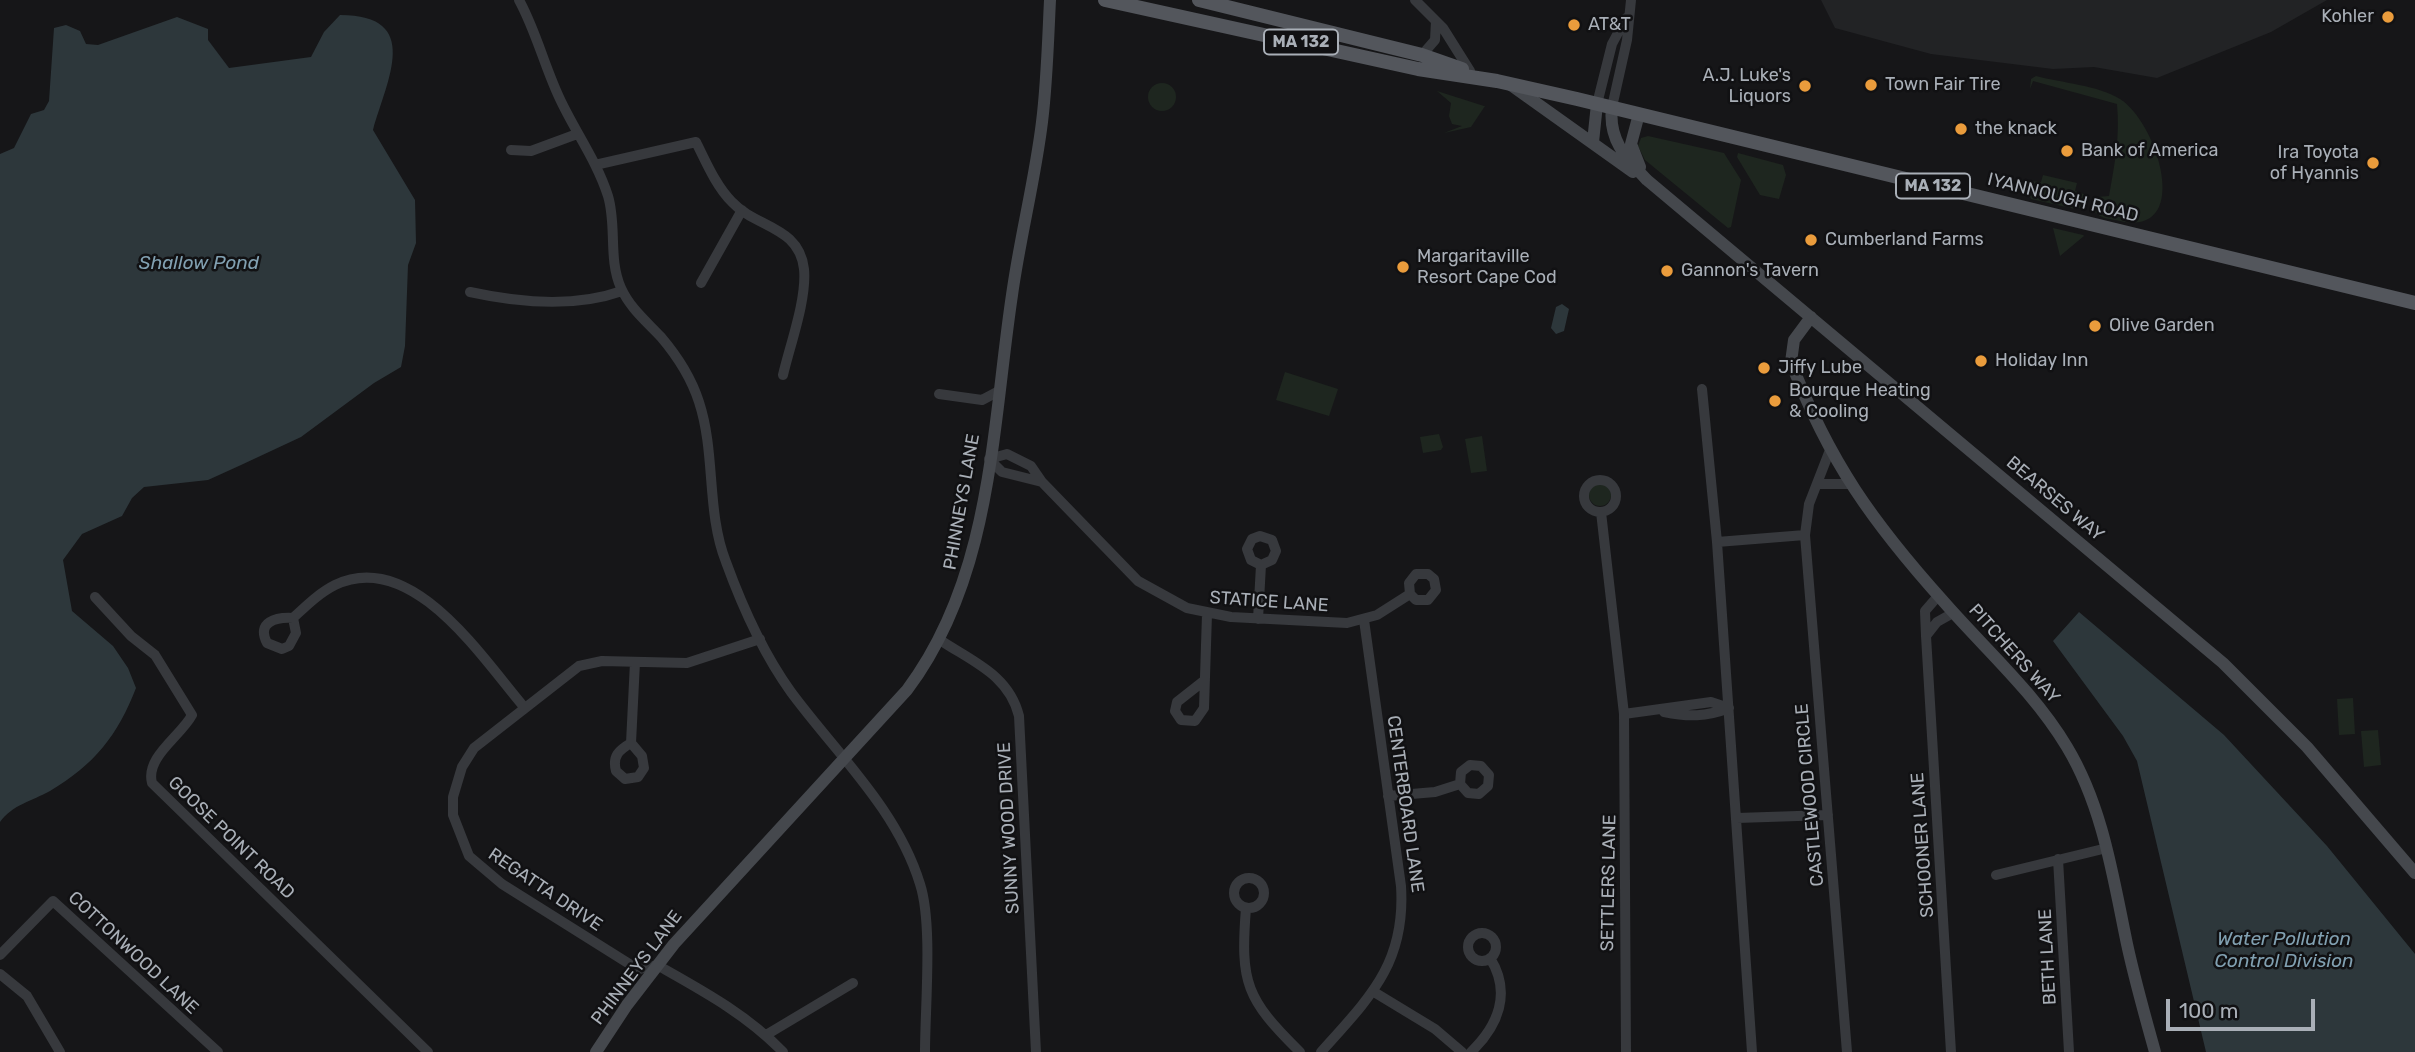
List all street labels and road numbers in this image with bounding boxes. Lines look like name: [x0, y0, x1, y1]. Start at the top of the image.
road number: MA 132: [1264, 30, 1338, 54]
street label: IYANNOUGH ROAD: [1985, 169, 2141, 227]
road number: MA 132: [1896, 174, 1970, 198]
street label: PHINNEYS LANE: [939, 432, 985, 572]
street label: BEARSES WAY: [2002, 452, 2108, 546]
street label: STATICE LANE: [1209, 587, 1329, 617]
street label: PITCHERS WAY: [1964, 600, 2064, 708]
street label: CASTLEWOOD CIRCLE: [1791, 703, 1829, 887]
street label: CENTERBOARD LANE: [1382, 714, 1428, 894]
street label: SUNNY WOOD DRIVE: [994, 741, 1024, 915]
street label: GOOSE POINT ROAD: [163, 772, 299, 904]
street label: SCHOONER LANE: [1907, 772, 1939, 918]
street label: SETTLERS LANE: [1597, 814, 1621, 952]
street label: REGATTA DRIVE: [484, 844, 606, 936]
street label: COTTONWOOD LANE: [63, 887, 203, 1019]
street label: PHINNEYS LANE: [587, 907, 687, 1029]
street label: BETH LANE: [2035, 908, 2061, 1006]

